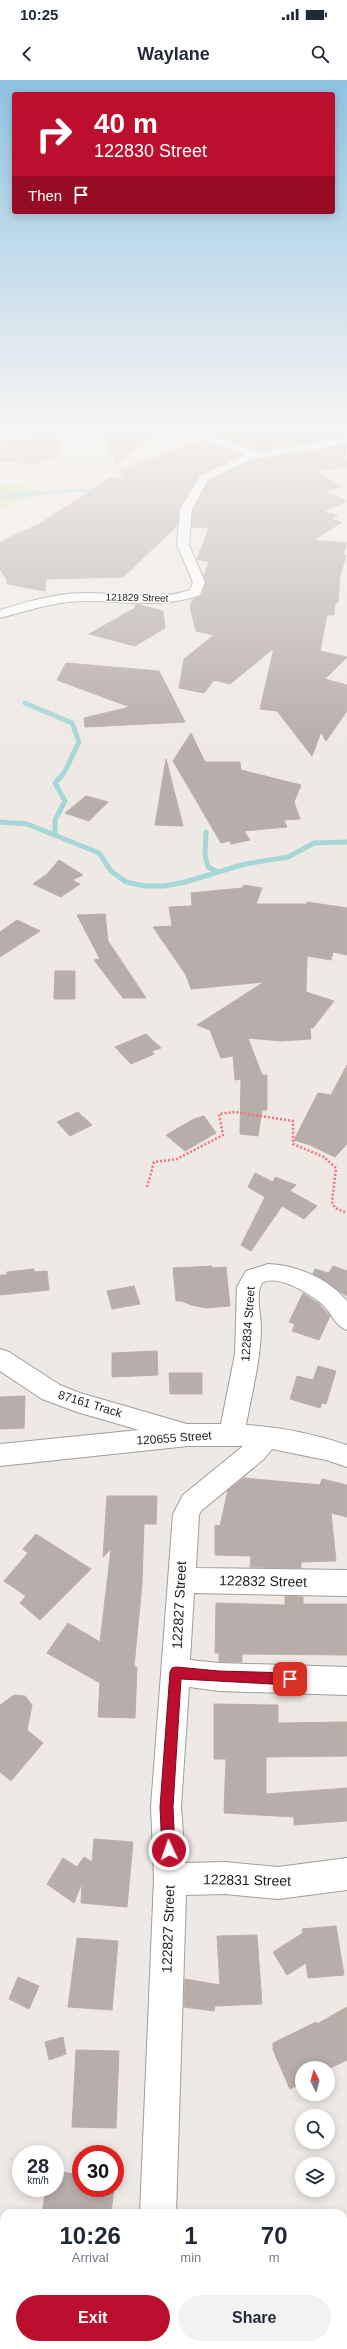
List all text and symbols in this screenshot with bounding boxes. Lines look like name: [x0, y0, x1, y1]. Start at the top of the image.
text: 10:25: [20, 6, 58, 23]
icon: back: [16, 43, 38, 65]
icon: search: [309, 43, 331, 65]
text: Waylane: [137, 44, 210, 64]
icon: right: [28, 108, 80, 160]
text: 40 m: [94, 108, 158, 139]
text: 122830 Street: [94, 141, 207, 161]
icon: arrive: [70, 184, 92, 206]
text: Then: [28, 187, 62, 204]
street label: 121829 Street: [105, 591, 169, 604]
street label: 122834 Street: [238, 1285, 258, 1362]
street label: 87161 Track: [56, 1388, 125, 1421]
street label: 120655 Street: [136, 1428, 213, 1448]
street label: 122827 Street: [169, 1561, 189, 1649]
street label: 122832 Street: [219, 1572, 307, 1590]
pin: [273, 1662, 307, 1696]
icon: arrive: [279, 1668, 301, 1690]
position arrow: [148, 1829, 190, 1871]
street label: 122831 Street: [203, 1871, 291, 1889]
street label: 122827 Street: [158, 1885, 178, 1973]
north arrow: [295, 2061, 335, 2101]
map controls: [295, 2061, 335, 2197]
button: search: [295, 2109, 335, 2149]
speed limit sign: 30: [72, 2145, 124, 2197]
text: 28: [27, 2155, 49, 2177]
button: layers: [295, 2157, 335, 2197]
text: km/h: [27, 2175, 49, 2186]
text: 10:26: [59, 2222, 121, 2249]
text: 1: [184, 2222, 198, 2249]
text: 70: [261, 2222, 288, 2249]
text: Arrival: [72, 2250, 109, 2265]
text: min: [180, 2250, 201, 2265]
text: m: [269, 2250, 280, 2265]
button: Exit: [16, 2295, 170, 2341]
button: Share: [178, 2295, 331, 2341]

